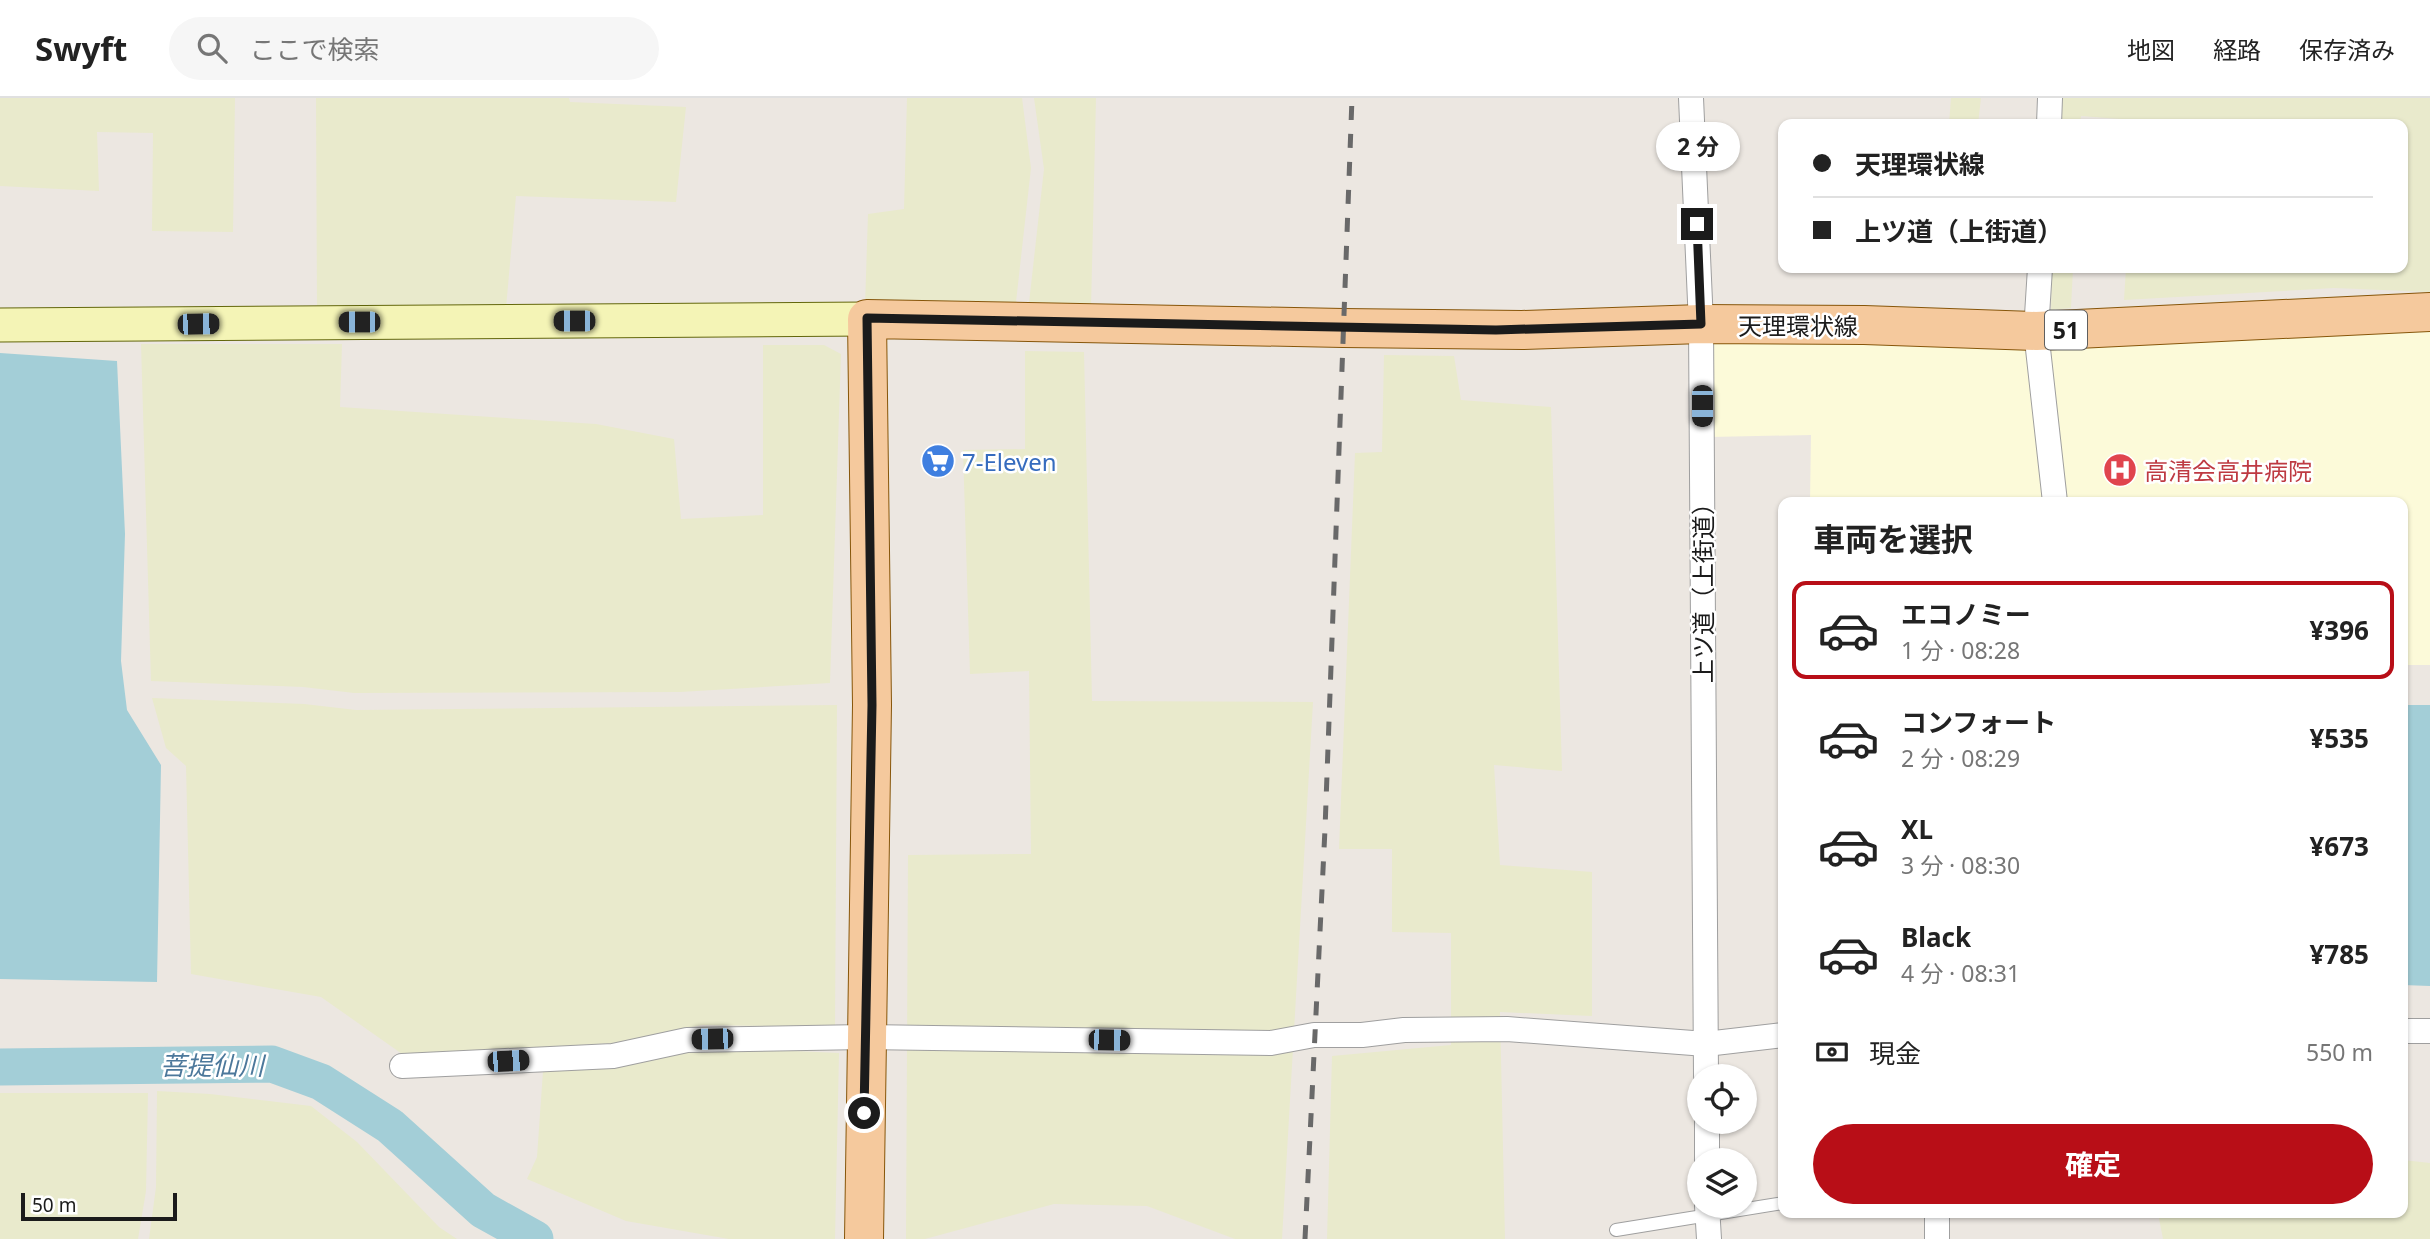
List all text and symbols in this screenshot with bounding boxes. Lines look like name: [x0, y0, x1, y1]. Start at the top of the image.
search box: [169, 17, 659, 80]
text: Swyft: [35, 26, 127, 71]
icon: search: [193, 29, 231, 67]
text: ここで検索: [249, 31, 379, 67]
text: 地図: [2127, 33, 2175, 66]
text: 経路: [2213, 33, 2261, 66]
text: 保存済み: [2299, 33, 2395, 66]
callout: 2 分: [1655, 122, 1739, 172]
text: 2 分: [1677, 130, 1719, 162]
text: 天理環状線: [1855, 146, 1985, 182]
route end: [1681, 208, 1713, 240]
text: 上ツ道（上街道）: [1855, 213, 2063, 249]
street label: 天理環状線: [1738, 309, 1858, 342]
car: [554, 311, 596, 332]
road number: 51: [2045, 311, 2087, 350]
car: [339, 312, 381, 333]
car: [177, 313, 220, 335]
car: [1692, 385, 1713, 427]
supermarket icon: 7-Eleven: [919, 442, 957, 480]
place label: 7-Eleven: [962, 445, 1057, 478]
hospital icon: 高清会高井病院: [2101, 451, 2139, 489]
place label: 高清会高井病院: [2144, 454, 2312, 487]
street label: 上ツ道（上街道）: [1686, 491, 1719, 683]
text: 車両を選択: [1813, 517, 1973, 560]
text: エコノミー: [1901, 596, 2031, 632]
icon: car: [1817, 599, 1880, 662]
text: ¥396: [2310, 612, 2369, 648]
text: 1 分 · 08:28: [1901, 634, 2020, 666]
text: コンフォート: [1901, 704, 2056, 740]
icon: car: [1817, 707, 1880, 770]
text: ¥535: [2310, 720, 2369, 756]
text: 2 分 · 08:29: [1901, 742, 2020, 774]
text: XL: [1901, 811, 1933, 847]
icon: car: [1817, 815, 1880, 878]
text: ¥673: [2310, 828, 2369, 864]
text: 3 分 · 08:30: [1901, 849, 2020, 881]
text: Black: [1901, 919, 1971, 955]
icon: car: [1817, 923, 1880, 986]
text: ¥785: [2310, 936, 2369, 972]
text: 4 分 · 08:31: [1901, 957, 2020, 989]
car: [691, 1028, 734, 1050]
car: [1088, 1029, 1131, 1051]
icon: cash: [1813, 1033, 1851, 1071]
text: 現金: [1869, 1035, 1921, 1071]
text: 550 m: [2306, 1036, 2373, 1068]
water label: 菩提仙川: [160, 1047, 267, 1083]
car: [487, 1049, 530, 1073]
map controls: [1687, 1064, 1757, 1218]
button: locate: [1687, 1064, 1757, 1134]
route start: [848, 1097, 880, 1129]
button: 確定: [1813, 1124, 2373, 1204]
button: layers: [1687, 1148, 1757, 1218]
scale bar: [21, 1190, 177, 1222]
text: 50 m: [32, 1192, 76, 1218]

